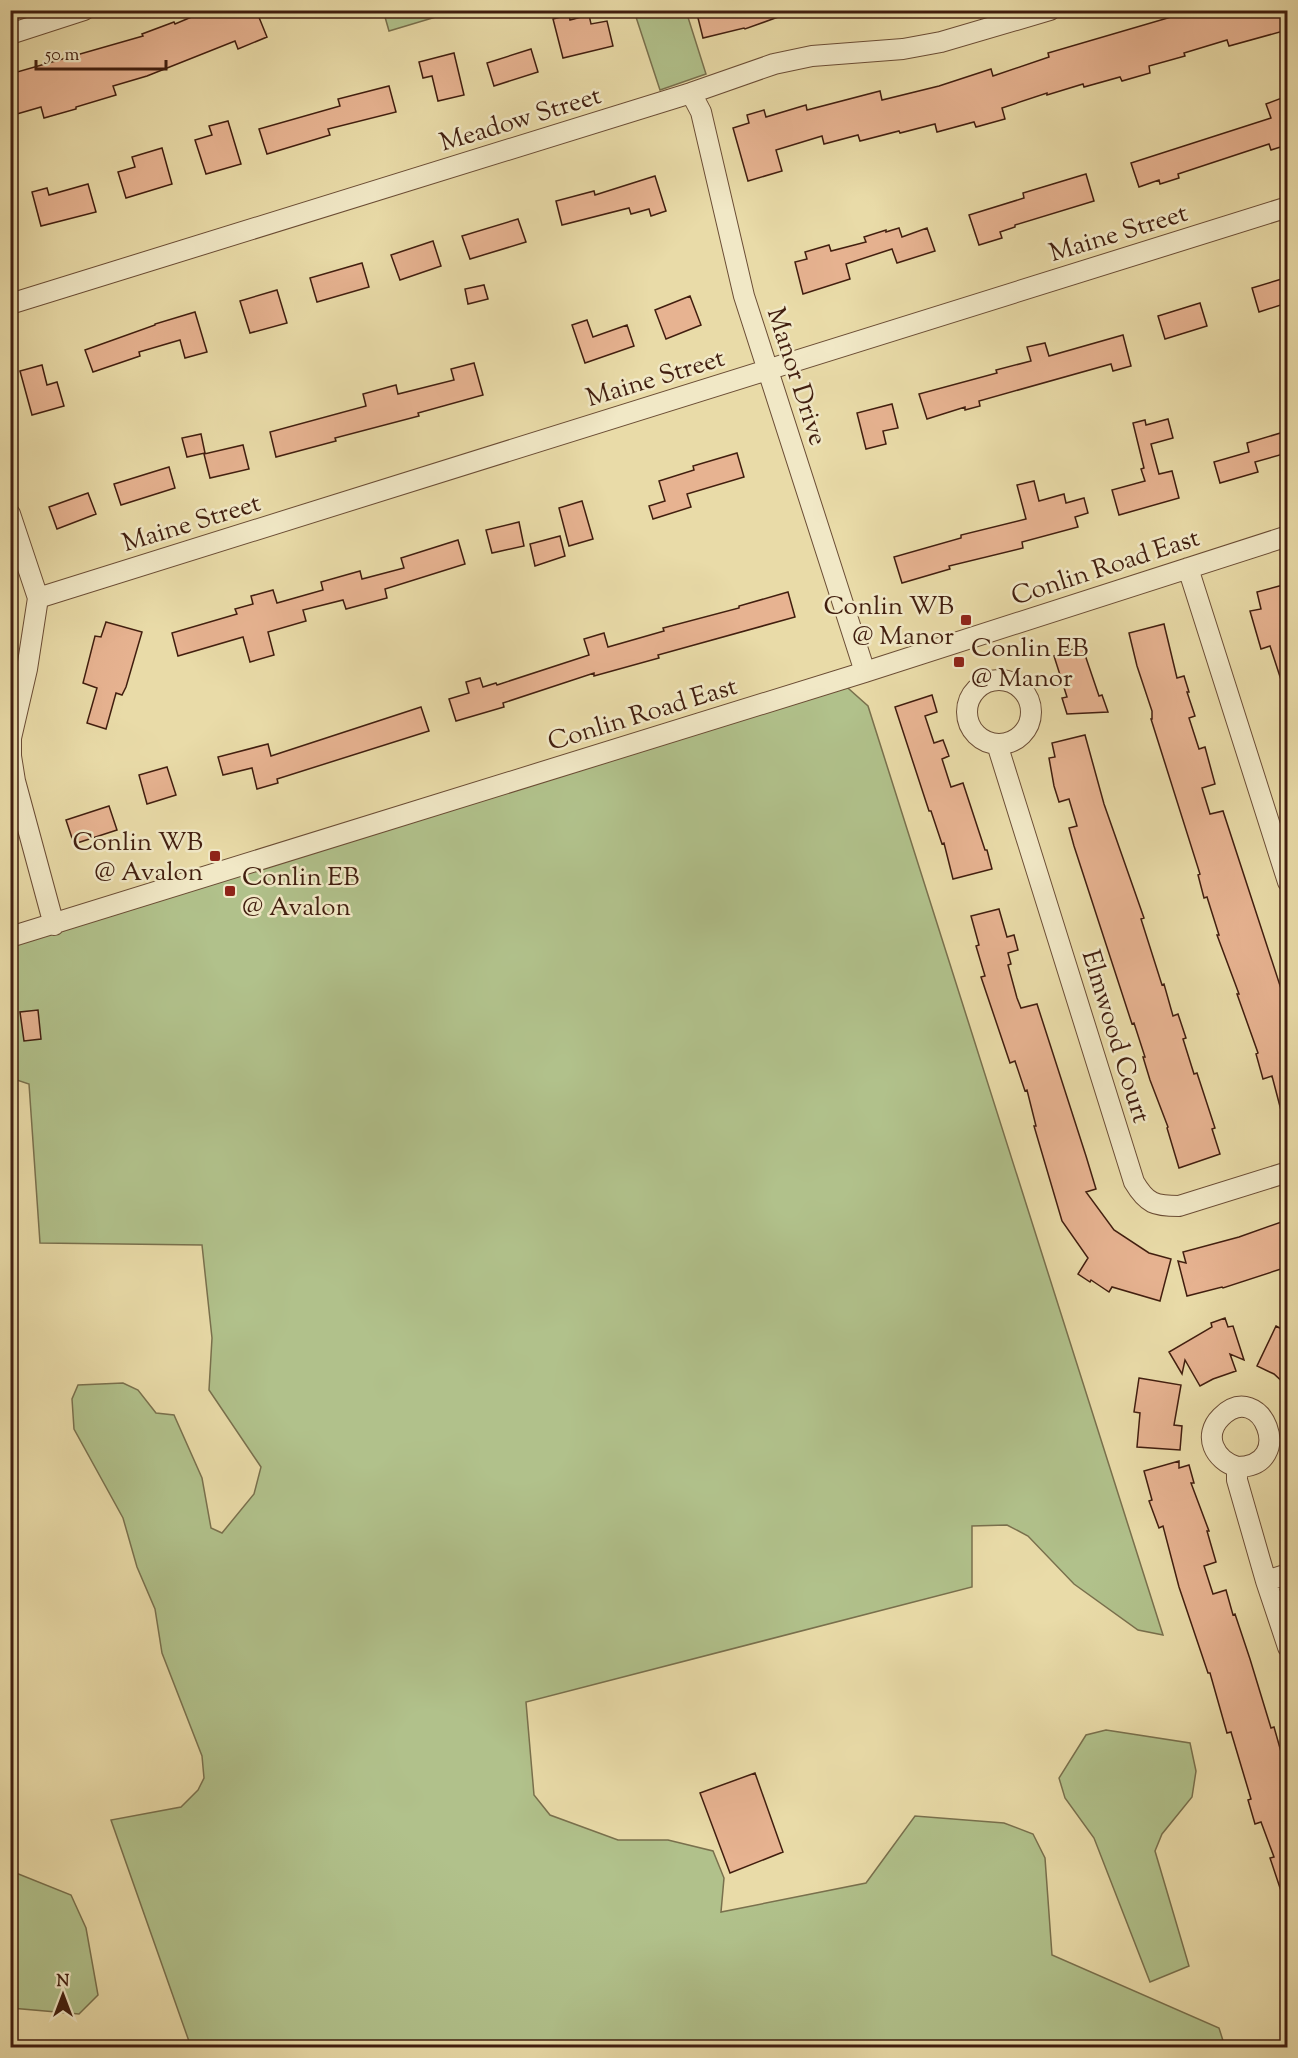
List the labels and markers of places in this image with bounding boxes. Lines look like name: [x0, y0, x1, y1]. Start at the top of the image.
place label: Conlin WB @ Manor: [823, 589, 954, 656]
marker: Conlin WB @ Manor: [959, 613, 973, 627]
place label: Conlin EB @ Manor: [971, 631, 1088, 698]
marker: Conlin EB @ Manor: [952, 655, 966, 669]
place label: Conlin WB @ Avalon: [72, 825, 203, 892]
marker: Conlin WB @ Avalon: [208, 849, 222, 863]
place label: Conlin EB @ Avalon: [242, 860, 359, 927]
marker: Conlin EB @ Avalon: [223, 884, 237, 898]

